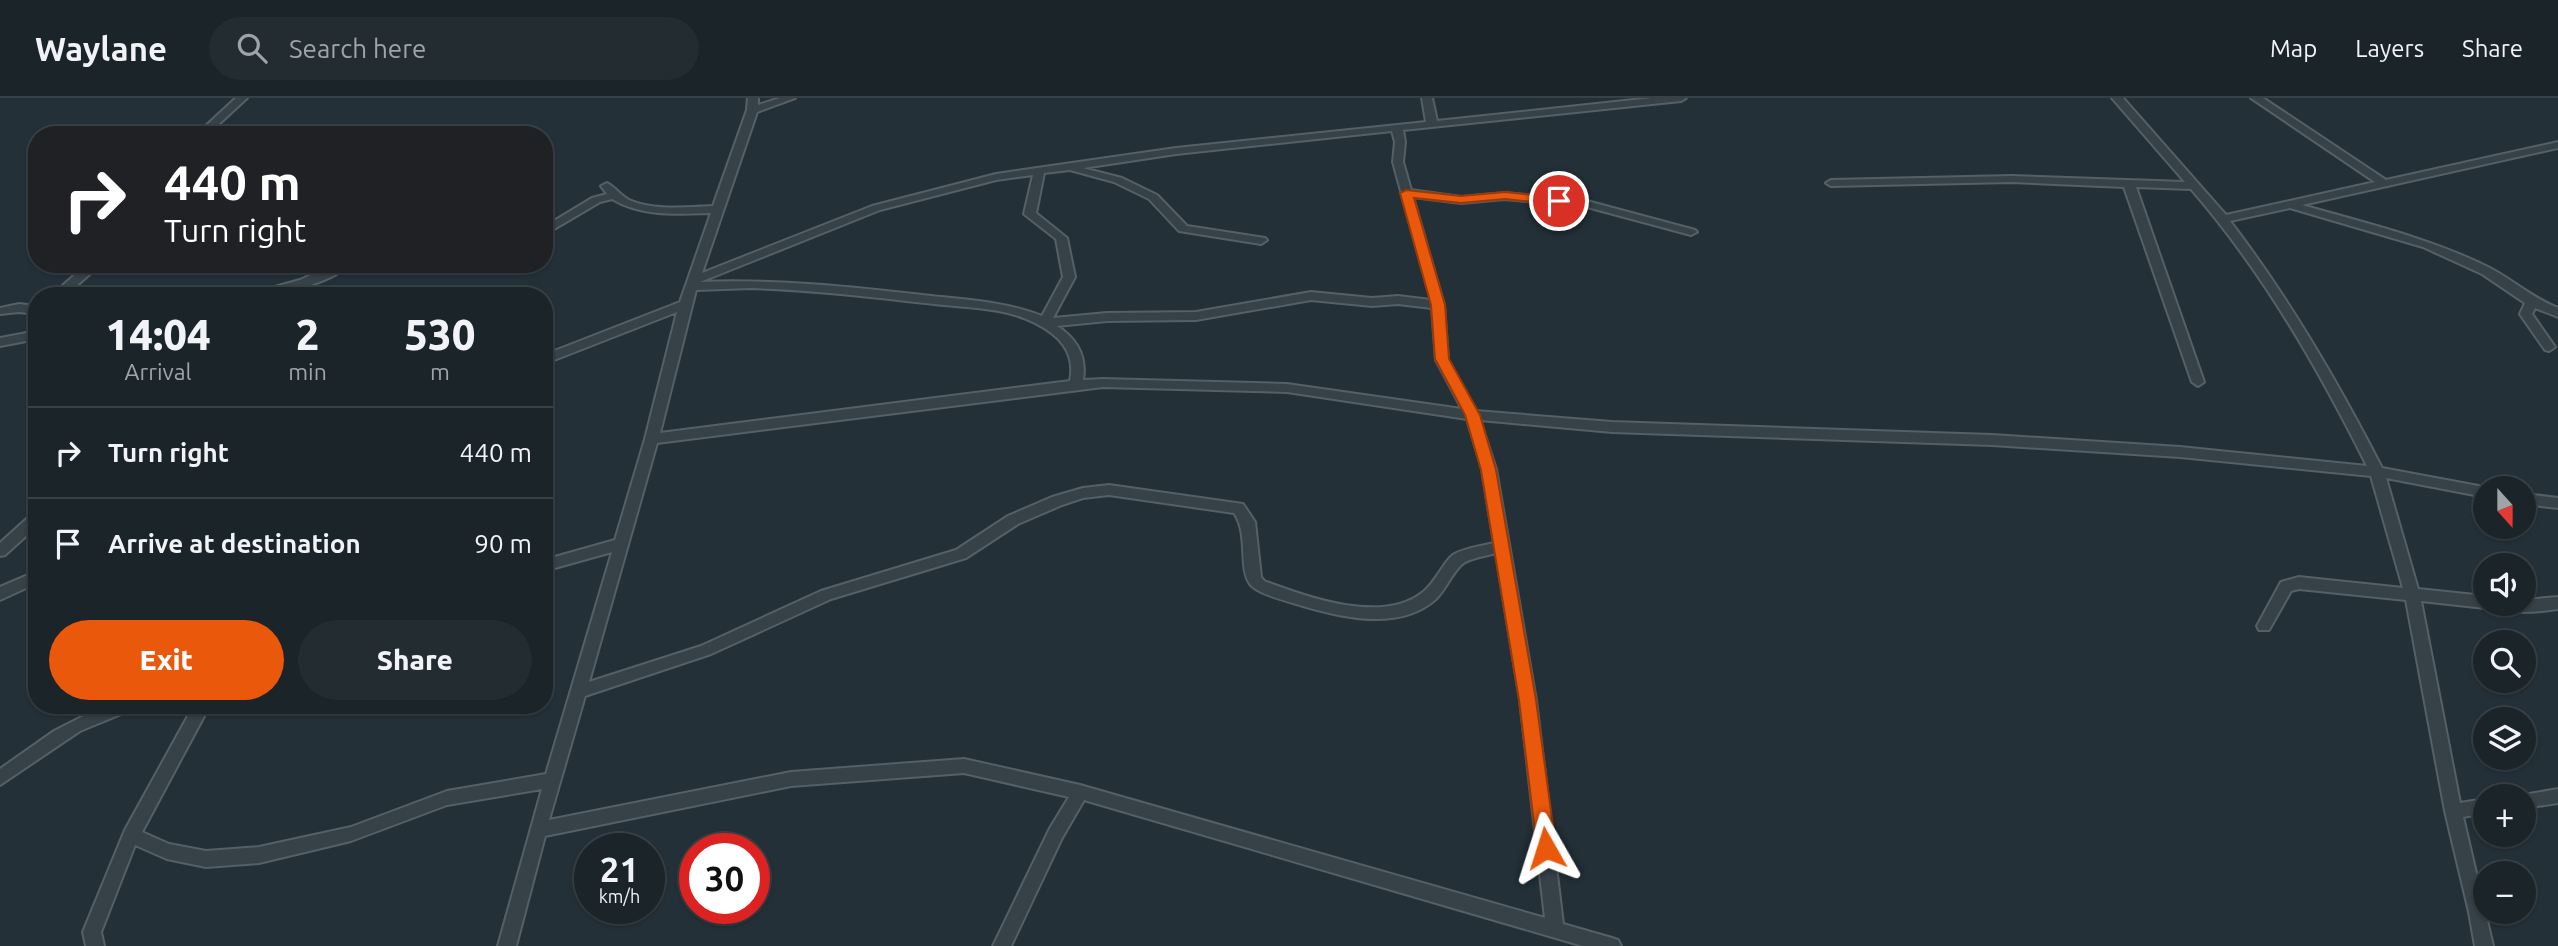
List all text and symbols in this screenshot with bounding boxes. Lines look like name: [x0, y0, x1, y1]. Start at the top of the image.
search box: [209, 17, 699, 80]
icon: search: [233, 29, 271, 67]
text: Waylane: [35, 30, 167, 67]
text: Search here: [289, 34, 426, 63]
text: Map: [2270, 35, 2317, 62]
text: Layers: [2355, 35, 2424, 62]
text: Share: [2462, 35, 2523, 62]
icon: right: [49, 154, 140, 245]
text: 440 m: [164, 154, 301, 209]
pin: [1529, 171, 1589, 231]
icon: arrive: [1540, 182, 1578, 220]
text: Turn right: [164, 212, 306, 248]
text: 14:04: [106, 311, 211, 358]
text: 2: [296, 311, 319, 358]
text: 530: [404, 311, 475, 358]
text: Arrival: [125, 359, 192, 384]
text: min: [288, 359, 327, 384]
text: m: [430, 359, 450, 384]
icon: right: [49, 434, 87, 472]
text: Turn right: [108, 438, 229, 467]
text: 440 m: [460, 438, 532, 467]
north arrow: [2473, 476, 2536, 539]
map controls: [2473, 476, 2536, 924]
icon: arrive: [49, 525, 87, 563]
text: Arrive at destination: [108, 529, 361, 558]
text: 90 m: [474, 529, 532, 558]
button: sound: [2473, 553, 2536, 616]
button: Exit: [49, 620, 284, 700]
button: Share: [298, 620, 532, 700]
button: search: [2473, 630, 2536, 693]
button: layers: [2473, 707, 2536, 770]
button: +: [2473, 784, 2536, 847]
position arrow: [1509, 811, 1583, 885]
speed limit sign: 30: [679, 833, 770, 924]
text: 21: [600, 849, 639, 889]
button: −: [2473, 861, 2536, 924]
text: km/h: [599, 886, 640, 906]

